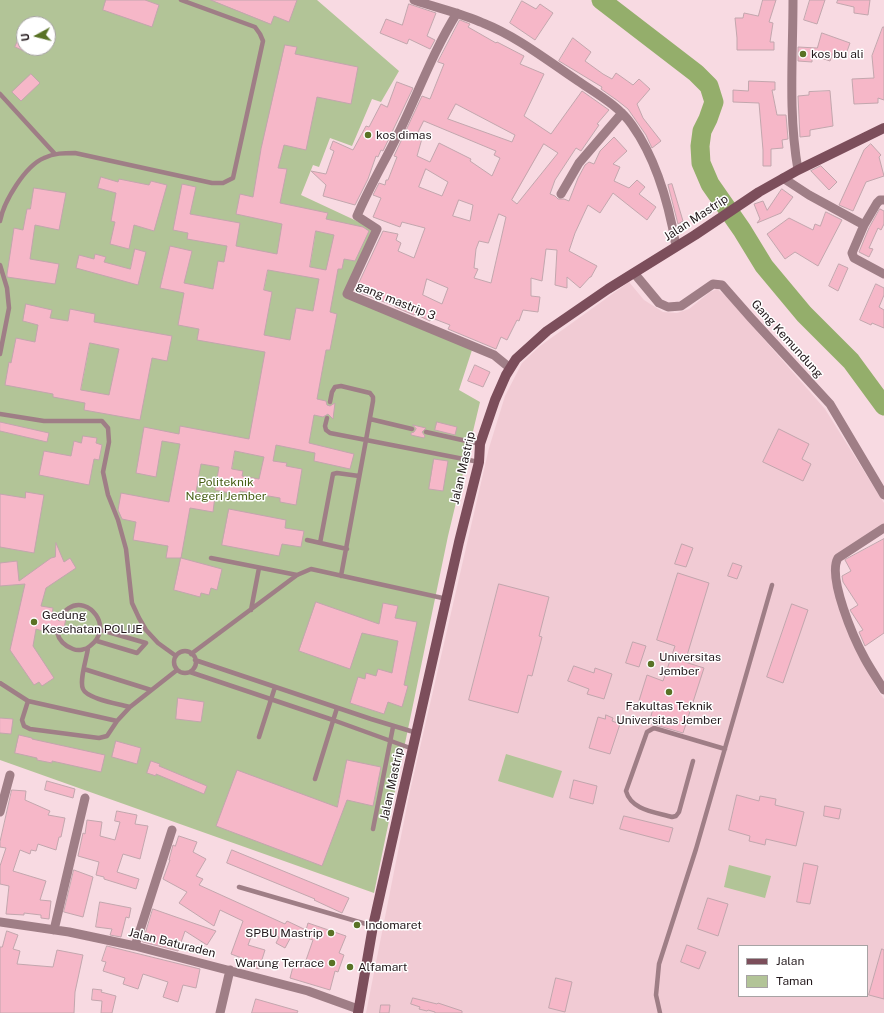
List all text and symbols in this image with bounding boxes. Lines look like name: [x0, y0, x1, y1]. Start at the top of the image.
north arrow: [16, 16, 56, 56]
text: U: [19, 33, 32, 42]
place label: kos bu ali: [811, 47, 863, 61]
marker: kos bu ali: [798, 49, 808, 59]
place label: kos dimas: [376, 128, 431, 142]
marker: kos dimas: [363, 130, 373, 140]
street label: Jalan Mastrip: [661, 192, 731, 244]
street label: gang mastrip 3: [354, 279, 438, 323]
street label: Gang Kemundung: [748, 297, 826, 381]
street label: Jalan Mastrip: [448, 430, 478, 506]
park label: Politeknik Negeri Jember: [186, 475, 266, 503]
place label: Gedung Kesehatan POLIJE: [42, 608, 143, 636]
marker: Gedung Kesehatan POLIJE: [29, 617, 39, 627]
place label: Universitas Jember: [659, 650, 721, 678]
marker: Universitas Jember: [646, 659, 656, 669]
marker: Fakultas Teknik Universitas Jember: [664, 687, 674, 697]
place label: Fakultas Teknik Universitas Jember: [616, 699, 722, 727]
street label: Jalan Mastrip: [377, 746, 407, 822]
place label: Indomaret: [365, 918, 422, 932]
marker: Indomaret: [352, 920, 362, 930]
street label: Jalan Baturaden: [127, 925, 217, 961]
place label: SPBU Mastrip: [245, 926, 323, 940]
marker: SPBU Mastrip: [326, 928, 336, 938]
legend: [738, 945, 868, 997]
text: Jalan: [776, 954, 804, 968]
place label: Warung Terrace: [235, 956, 324, 970]
marker: Warung Terrace: [327, 958, 337, 968]
place label: Alfamart: [358, 960, 407, 974]
marker: Alfamart: [345, 962, 355, 972]
text: Taman: [776, 974, 813, 988]

